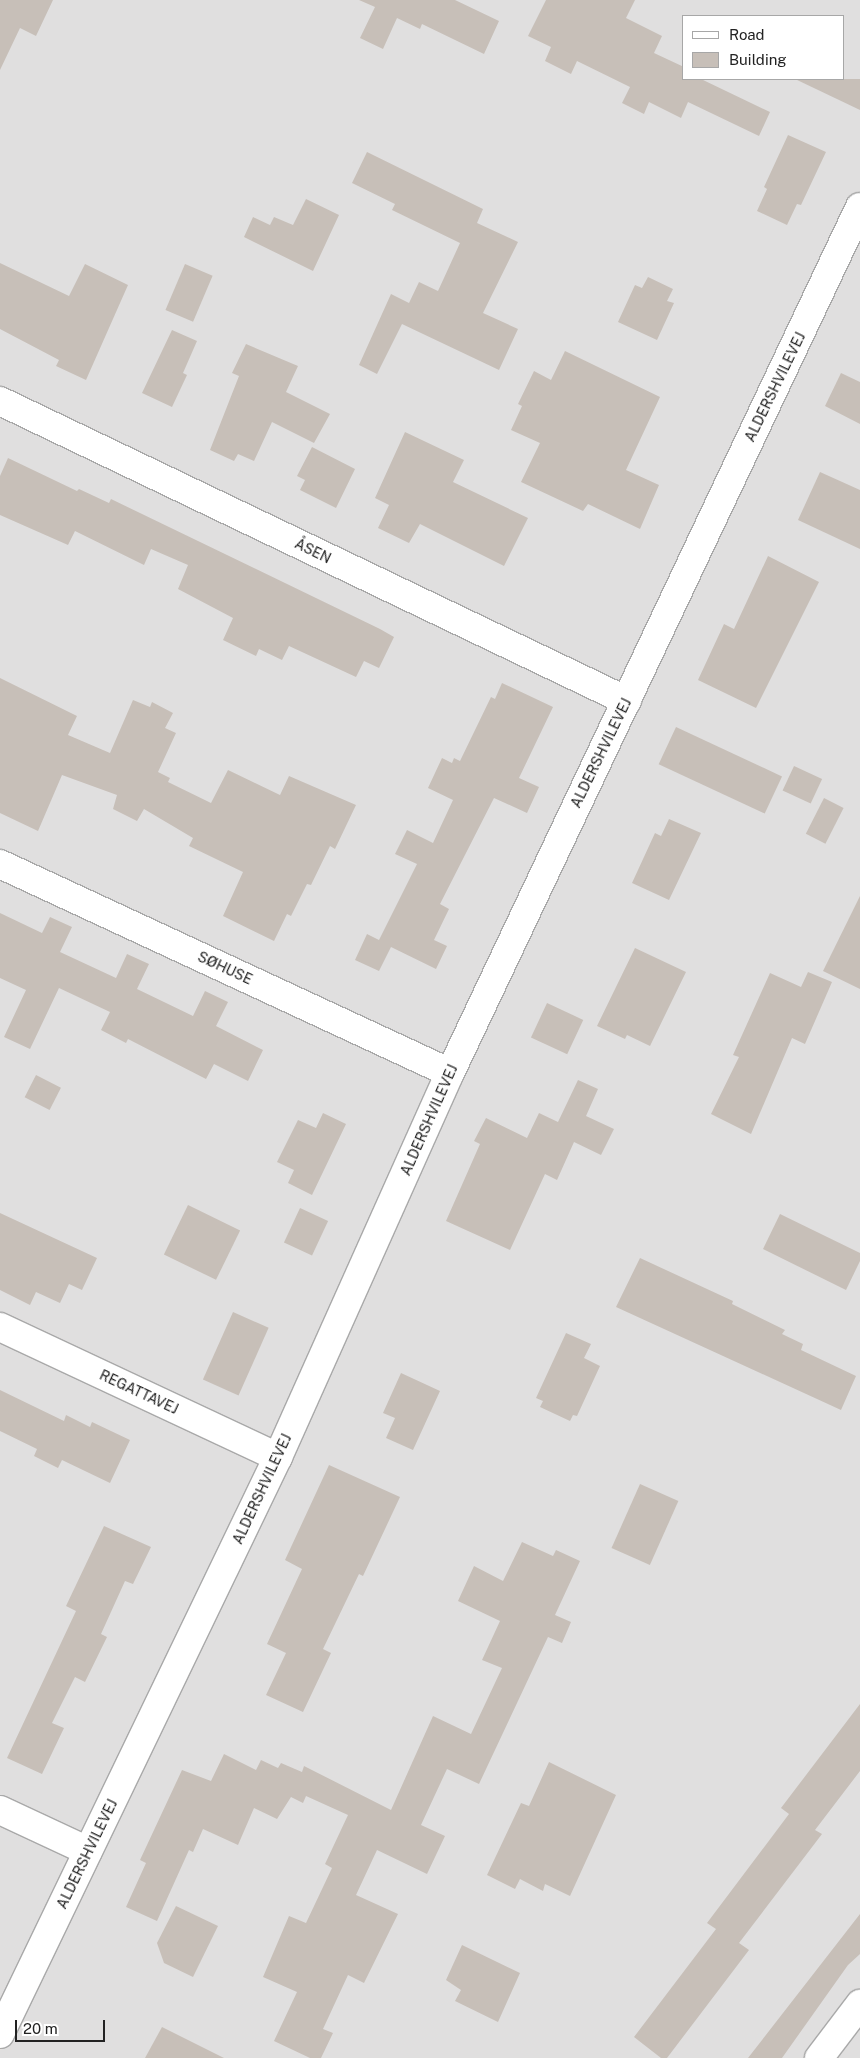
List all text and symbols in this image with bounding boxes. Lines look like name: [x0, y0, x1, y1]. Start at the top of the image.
legend: [682, 15, 845, 80]
text: Road: [729, 26, 765, 43]
text: Building: [729, 51, 787, 68]
street label: ALDERSHVILEVEJ: [741, 329, 809, 445]
street label: ÅSEN: [292, 535, 334, 567]
street label: ALDERSHVILEVEJ: [567, 695, 635, 811]
street label: SØHUSE: [195, 948, 255, 988]
street label: ALDERSHVILEVEJ: [397, 1062, 461, 1178]
street label: REGATTAVEJ: [97, 1366, 181, 1418]
street label: ALDERSHVILEVEJ: [229, 1431, 295, 1547]
street label: ALDERSHVILEVEJ: [53, 1796, 121, 1912]
scale bar: [18, 2010, 108, 2042]
text: 20 m: [23, 2020, 58, 2037]

